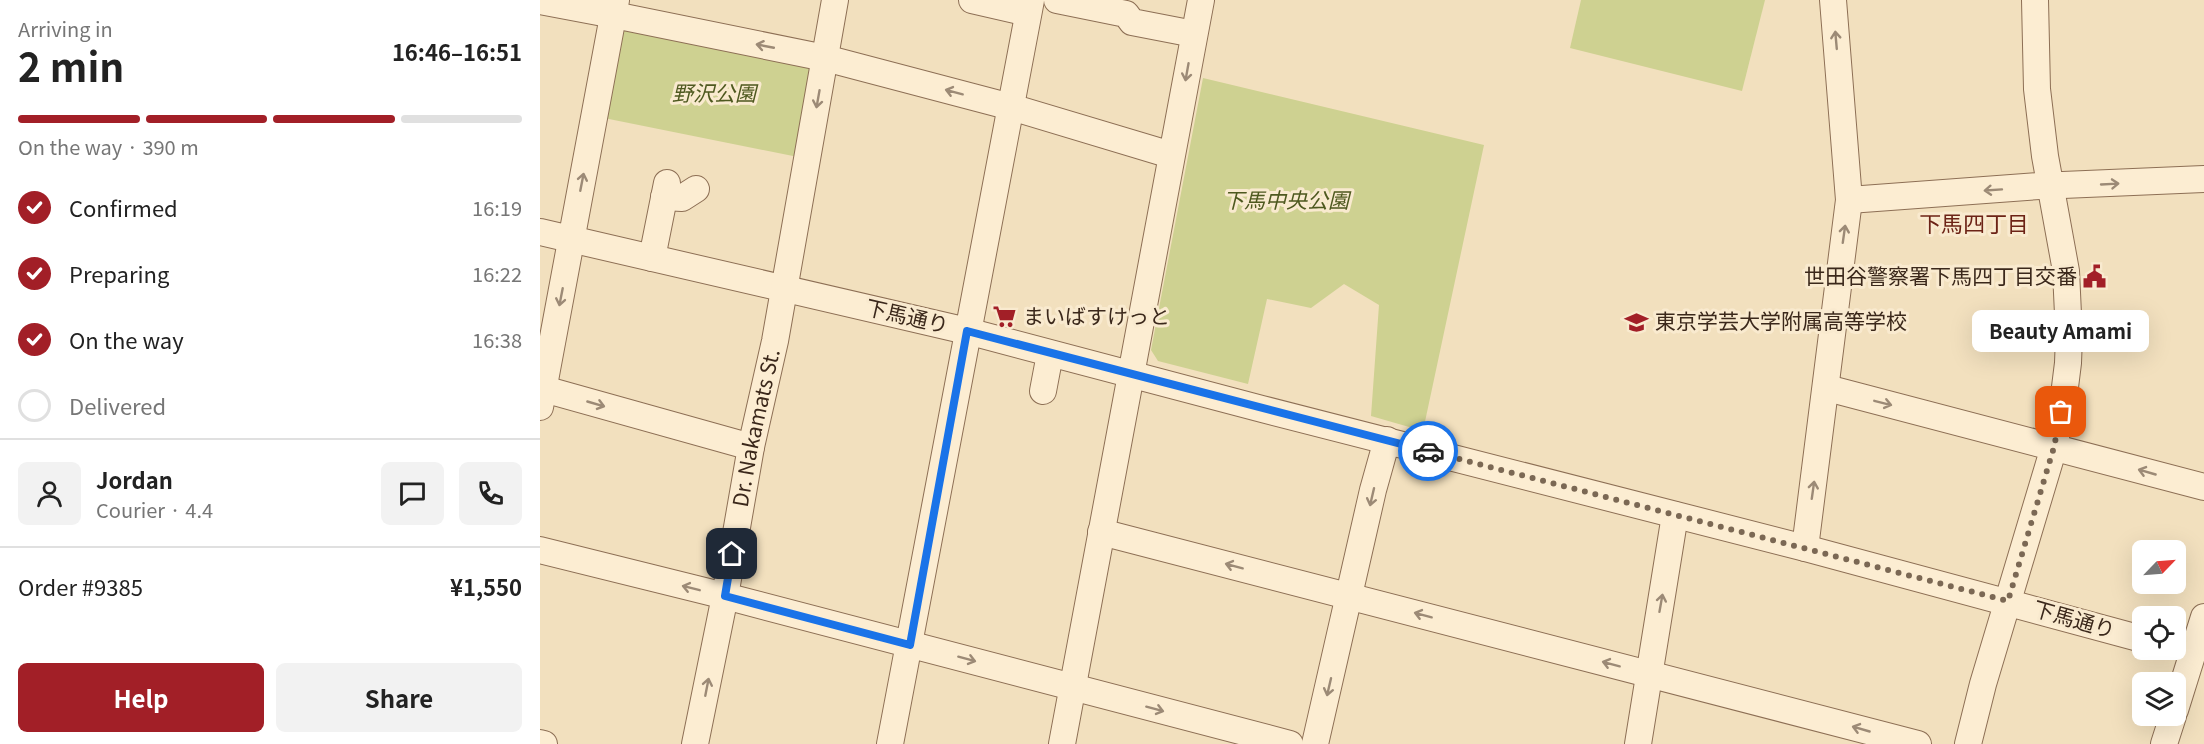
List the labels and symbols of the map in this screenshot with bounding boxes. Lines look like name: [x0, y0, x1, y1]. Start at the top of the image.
one-way arrow: [1830, 30, 1841, 50]
one-way arrow: [755, 40, 775, 51]
one-way arrow: [1181, 62, 1192, 82]
park label: 野沢公園: [672, 77, 759, 107]
one-way arrow: [945, 86, 964, 98]
one-way arrow: [812, 89, 823, 108]
one-way arrow: [577, 173, 588, 193]
one-way arrow: [2099, 178, 2119, 189]
park label: 下馬中央公園: [1223, 184, 1352, 214]
one-way arrow: [1984, 184, 2004, 195]
district label: 下馬四丁目: [1919, 206, 2029, 238]
one-way arrow: [1839, 225, 1850, 244]
place label: 世田谷警察署下馬四丁目交番: [1804, 260, 2077, 290]
public building icon: 世田谷警察署下馬四丁目交番: [2082, 264, 2108, 290]
one-way arrow: [555, 287, 566, 307]
street label: 下馬通り: [863, 291, 952, 339]
place label: まいばすけっと: [1023, 300, 1170, 330]
supermarket icon: まいばすけっと: [992, 304, 1018, 330]
place label: 東京学芸大学附属高等学校: [1655, 305, 1907, 335]
school or university icon: 東京学芸大学附属高等学校: [1624, 309, 1650, 335]
callout: Beauty Amami: [1972, 310, 2150, 352]
street label: Dr. Nakamats St.: [724, 346, 786, 509]
pin: [2035, 386, 2086, 437]
one-way arrow: [1873, 397, 1892, 409]
one-way arrow: [586, 399, 605, 410]
courier: [1398, 421, 1458, 481]
one-way arrow: [2138, 466, 2157, 478]
one-way arrow: [1807, 481, 1818, 500]
one-way arrow: [1366, 486, 1377, 506]
pin: [706, 528, 757, 579]
north arrow: [2132, 540, 2186, 594]
one-way arrow: [1225, 559, 1244, 571]
one-way arrow: [682, 581, 701, 593]
street label: 下馬通り: [2030, 592, 2119, 644]
one-way arrow: [1656, 594, 1667, 614]
one-way arrow: [1414, 608, 1433, 620]
one-way arrow: [957, 654, 976, 666]
one-way arrow: [1602, 658, 1621, 670]
one-way arrow: [702, 677, 713, 697]
one-way arrow: [1322, 677, 1334, 696]
one-way arrow: [1145, 704, 1164, 715]
one-way arrow: [1852, 723, 1871, 734]

